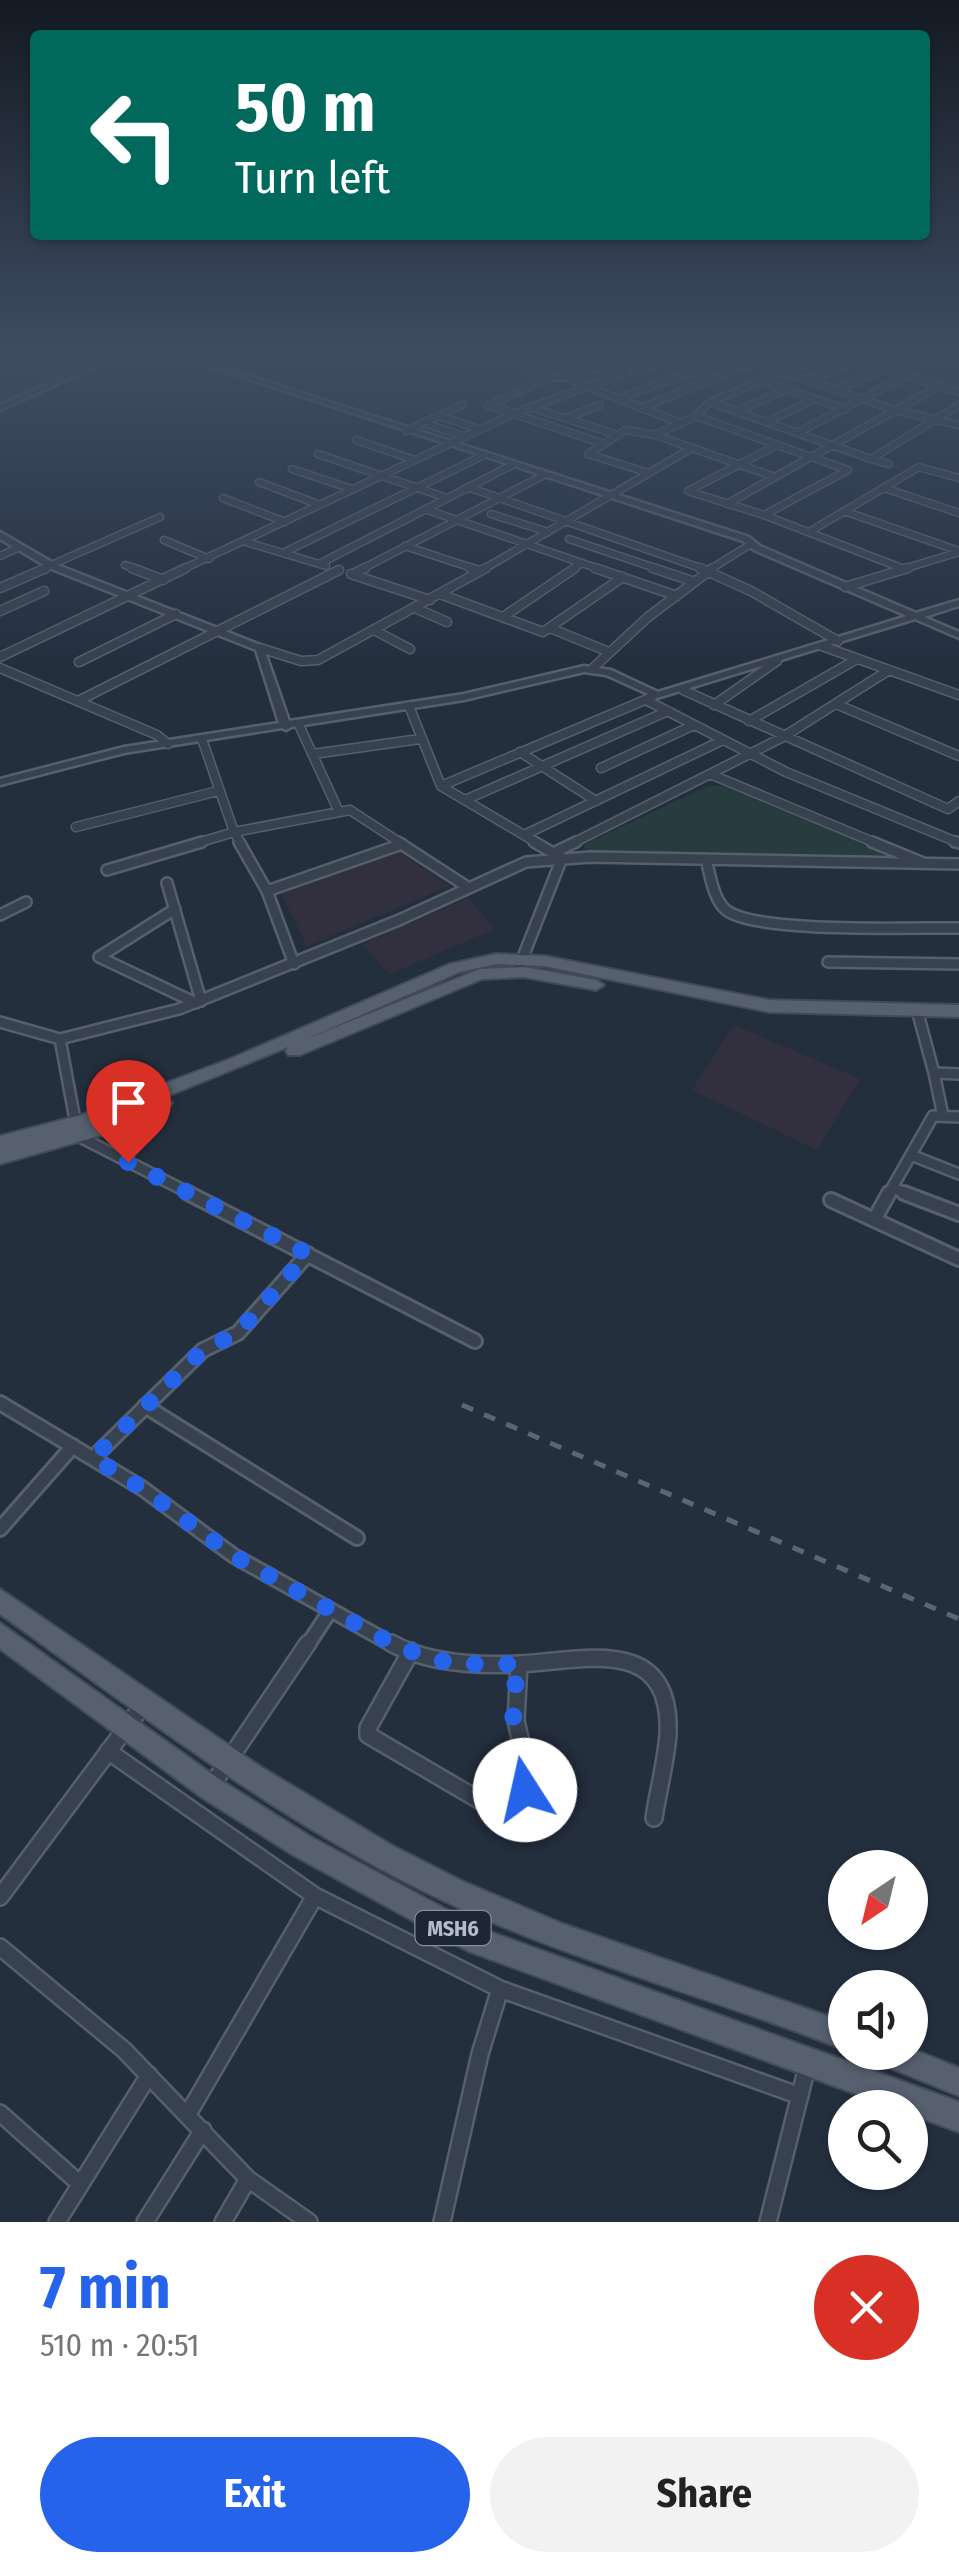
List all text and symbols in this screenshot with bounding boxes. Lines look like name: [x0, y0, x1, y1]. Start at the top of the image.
text: 50 m: [235, 66, 376, 150]
icon: left: [70, 70, 200, 200]
text: Turn left: [235, 151, 390, 205]
pin: [86, 1060, 171, 1163]
icon: arrive: [101, 1075, 156, 1130]
position arrow: [473, 1738, 577, 1842]
north arrow: [828, 1850, 928, 1950]
map controls: [828, 1850, 928, 2190]
road number: MSH6: [416, 1911, 490, 1945]
button: sound: [828, 1970, 928, 2070]
button: search: [828, 2090, 928, 2190]
text: 7 min: [40, 2252, 171, 2324]
button: close: [814, 2255, 919, 2360]
text: 510 m · 20:51: [40, 2326, 200, 2364]
button: Exit: [40, 2437, 470, 2552]
button: Share: [490, 2437, 919, 2552]

